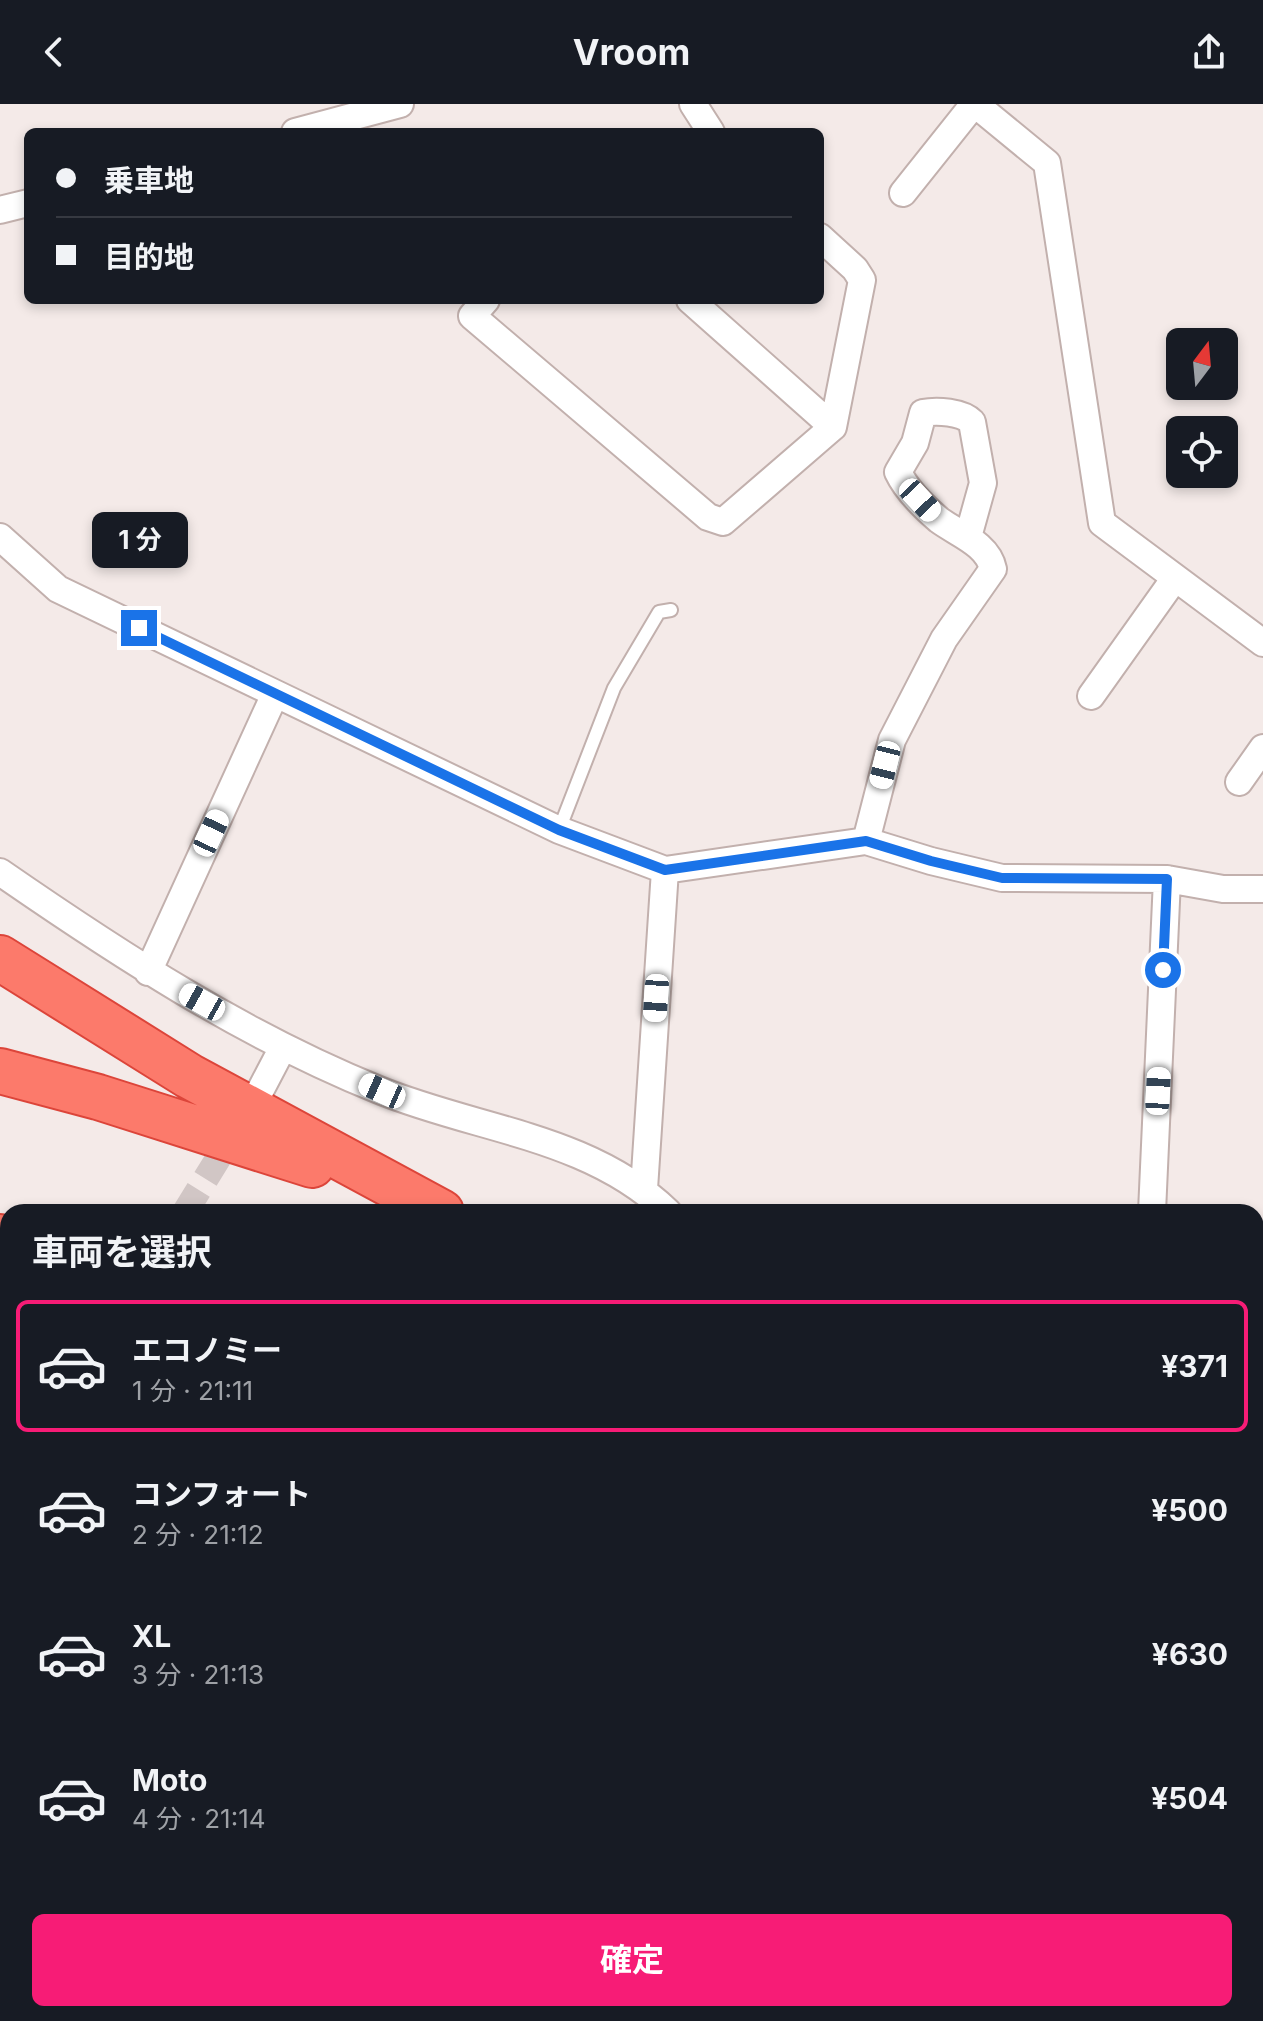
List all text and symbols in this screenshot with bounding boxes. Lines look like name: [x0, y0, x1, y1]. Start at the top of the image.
icon: back: [32, 30, 76, 74]
text: Vroom: [573, 30, 690, 74]
icon: share: [1187, 30, 1231, 74]
text: 乗車地: [104, 162, 194, 198]
text: 目的地: [104, 239, 194, 275]
north arrow: [1166, 328, 1238, 400]
map controls: [1166, 328, 1238, 488]
button: locate: [1166, 416, 1238, 488]
car: [895, 474, 945, 526]
callout: 1 分: [91, 512, 187, 568]
text: 1 分: [118, 524, 162, 555]
route end: [121, 610, 157, 646]
car: [868, 739, 902, 791]
car: [190, 806, 232, 860]
route start: [1145, 952, 1181, 988]
car: [642, 973, 670, 1023]
car: [175, 980, 229, 1024]
car: [1145, 1066, 1171, 1116]
car: [355, 1070, 409, 1112]
text: 車両を選択: [32, 1230, 212, 1274]
icon: car: [36, 1330, 108, 1402]
text: エコノミー: [132, 1332, 282, 1368]
text: ¥371: [1161, 1348, 1228, 1384]
text: 1 分 · 21:11: [132, 1375, 253, 1406]
icon: car: [36, 1474, 108, 1546]
text: コンフォート: [132, 1476, 311, 1512]
text: ¥500: [1151, 1492, 1228, 1528]
text: 2 分 · 21:12: [132, 1519, 264, 1550]
icon: car: [36, 1618, 108, 1690]
text: XL: [132, 1618, 171, 1654]
text: ¥630: [1152, 1636, 1228, 1672]
text: 3 分 · 21:13: [132, 1659, 264, 1690]
icon: car: [36, 1762, 108, 1834]
text: Moto: [132, 1762, 207, 1798]
text: ¥504: [1151, 1780, 1228, 1816]
text: 4 分 · 21:14: [132, 1803, 266, 1834]
button: 確定: [32, 1914, 1232, 2006]

